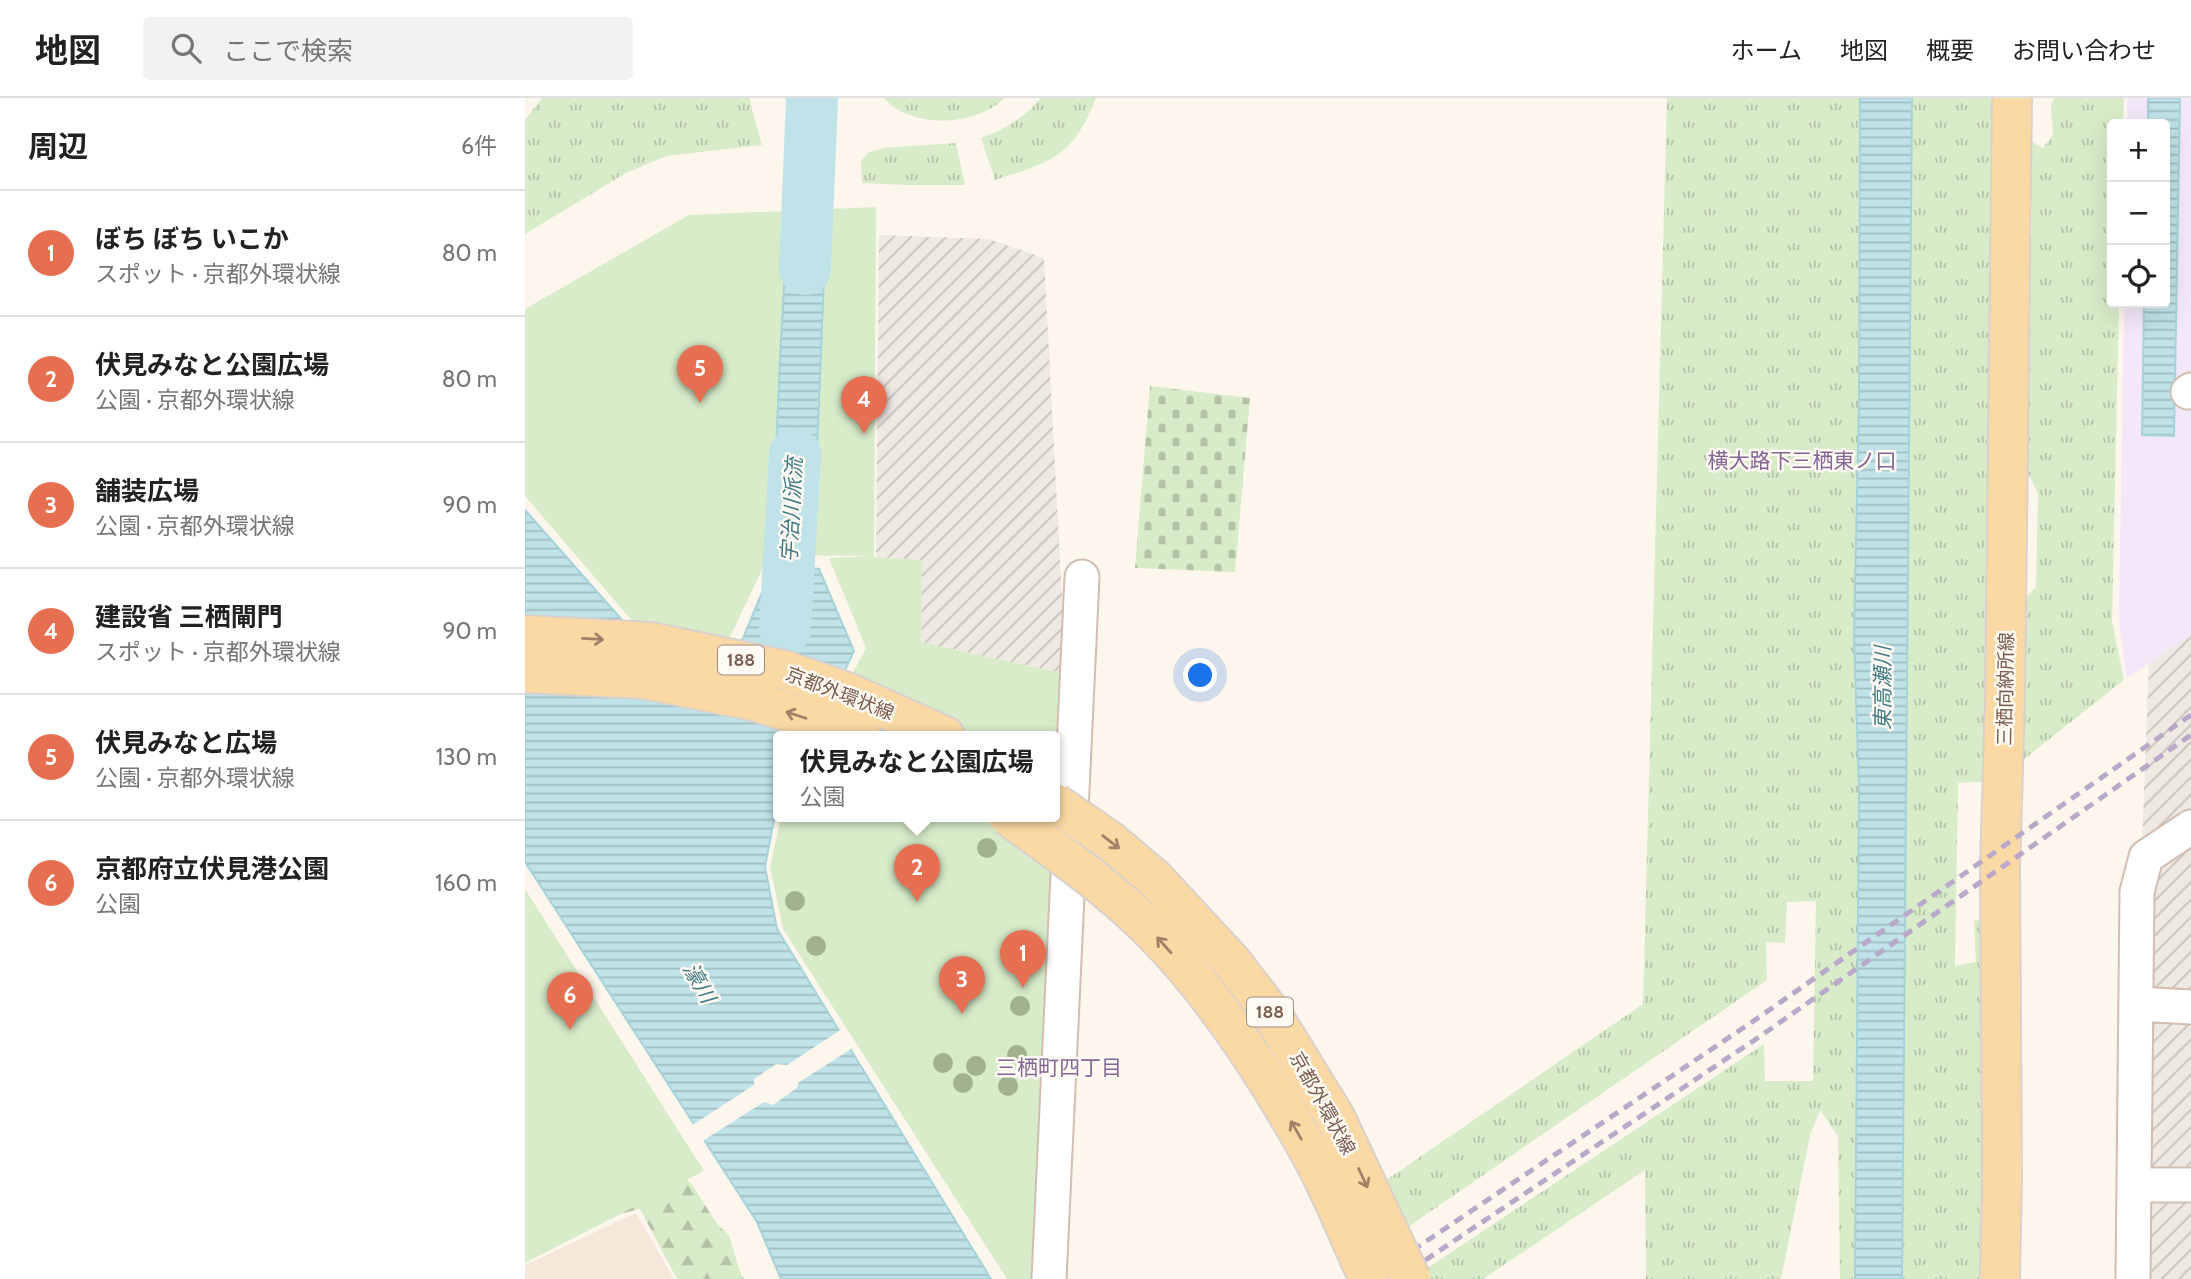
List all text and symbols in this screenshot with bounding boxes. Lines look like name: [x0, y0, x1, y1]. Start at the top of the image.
search box: [143, 17, 633, 80]
icon: search: [167, 29, 205, 67]
text: 地図: [35, 30, 101, 70]
text: ここで検索: [223, 35, 353, 67]
text: ホーム: [1731, 36, 1802, 65]
text: 地図: [1840, 36, 1888, 65]
text: 概要: [1926, 36, 1974, 65]
text: お問い合わせ: [2012, 36, 2156, 65]
map controls: [2107, 119, 2170, 308]
button: +: [2107, 119, 2170, 182]
text: 周辺: [28, 128, 88, 165]
text: 6件: [461, 132, 497, 160]
button: −: [2107, 182, 2170, 245]
text: ぼち ぼち いこか: [95, 223, 289, 255]
text: 1: [47, 239, 55, 267]
text: 80 m: [442, 239, 497, 267]
button: locate: [2107, 245, 2170, 308]
text: スポット · 京都外環状線: [95, 260, 341, 288]
pin: 5: [677, 345, 723, 403]
text: 伏見みなと公園広場: [95, 349, 329, 381]
text: 2: [45, 365, 57, 393]
text: 80 m: [442, 365, 497, 393]
pin: 4: [841, 376, 887, 434]
text: 公園 · 京都外環状線: [95, 386, 295, 414]
district label: 横大路下三栖東ノ口: [1708, 448, 1897, 473]
water label: 宇治川派流: [776, 454, 807, 563]
text: 舗装広場: [95, 475, 199, 507]
text: 3: [45, 491, 57, 519]
text: 90 m: [443, 491, 497, 519]
text: 公園 · 京都外環状線: [95, 512, 295, 540]
text: 建設省 三栖閘門: [95, 601, 283, 633]
text: 4: [44, 617, 58, 645]
text: 90 m: [443, 617, 497, 645]
street label: 三栖向納所線: [1993, 632, 2018, 746]
one-way arrow: [581, 633, 604, 646]
text: スポット · 京都外環状線: [95, 638, 341, 666]
water label: 東高瀬川: [1870, 644, 1895, 730]
road number: 188: [718, 646, 764, 674]
your location: [1183, 658, 1217, 692]
street label: 京都外環状線: [782, 662, 897, 725]
one-way arrow: [785, 707, 807, 720]
text: 伏見みなと広場: [95, 727, 277, 759]
popup: [773, 731, 1060, 822]
text: 5: [45, 743, 57, 771]
text: 130 m: [436, 743, 497, 771]
text: 伏見みなと公園広場: [799, 746, 1034, 778]
text: 公園 · 京都外環状線: [95, 764, 295, 792]
text: 公園: [799, 783, 845, 811]
one-way arrow: [1101, 835, 1120, 850]
pin: 2: [894, 844, 940, 902]
text: 京都府立伏見港公園: [95, 853, 329, 885]
text: 6: [45, 869, 57, 897]
text: 160 m: [435, 869, 497, 897]
text: 公園: [95, 890, 141, 918]
pin: 1: [1000, 930, 1046, 988]
one-way arrow: [1156, 936, 1172, 954]
pin: 3: [939, 956, 985, 1014]
water label: 濠川: [678, 958, 722, 1009]
pin: 6: [547, 972, 593, 1030]
road number: 188: [1247, 998, 1293, 1027]
street label: 京都外環状線: [1285, 1048, 1360, 1159]
district label: 三栖町四丁目: [996, 1055, 1122, 1080]
one-way arrow: [1289, 1120, 1303, 1140]
one-way arrow: [1357, 1166, 1370, 1188]

